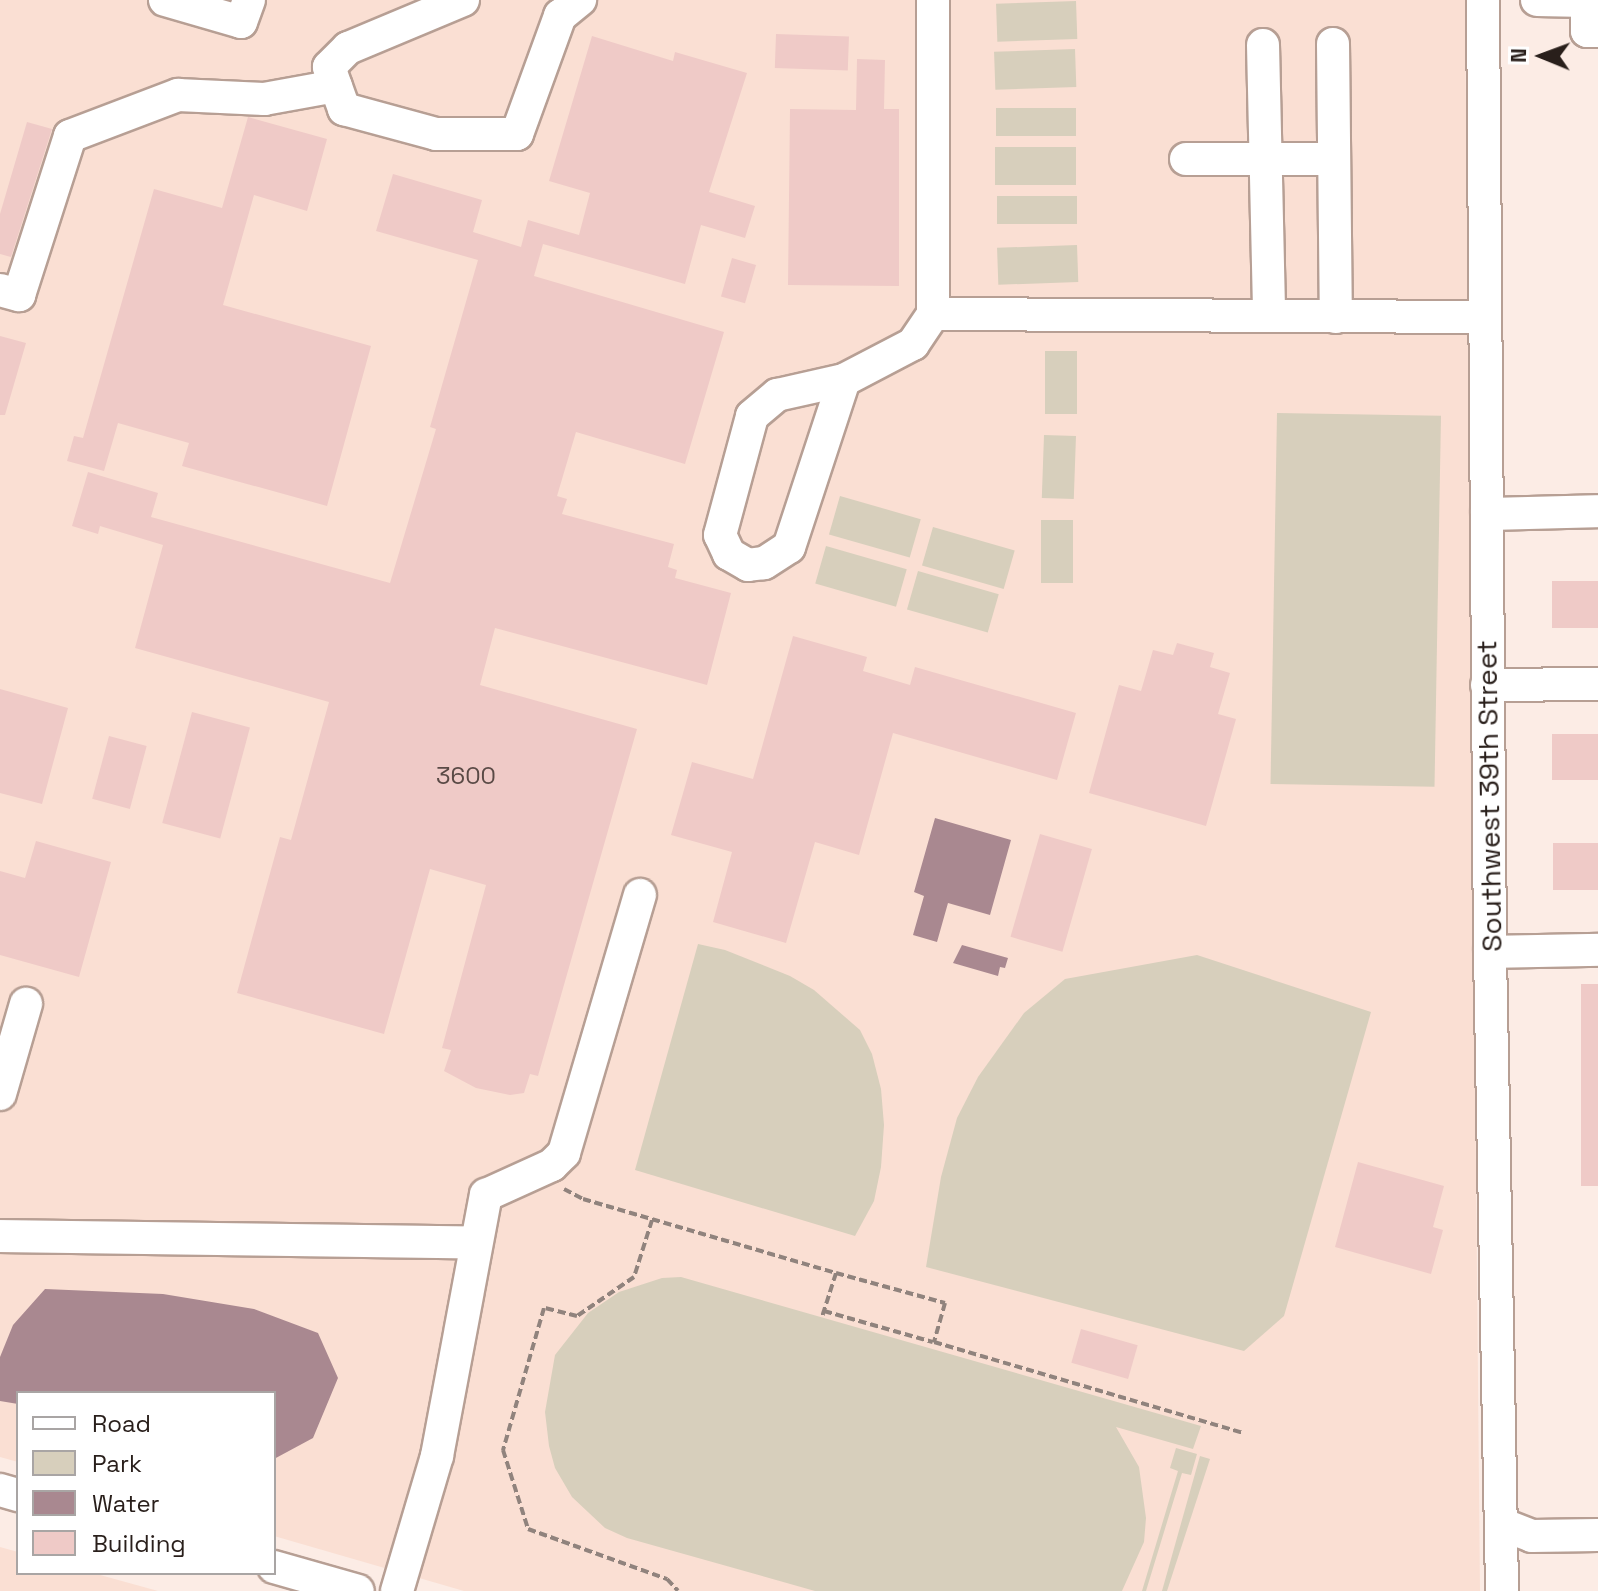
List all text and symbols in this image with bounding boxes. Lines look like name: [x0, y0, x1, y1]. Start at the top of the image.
north arrow: [1502, 16, 1582, 96]
text: N: [1504, 48, 1532, 63]
street label: Southwest 39th Street: [1469, 640, 1509, 952]
house number: 3600: [436, 762, 496, 790]
legend: [16, 1391, 276, 1575]
text: Road: [92, 1408, 151, 1439]
text: Park: [92, 1448, 142, 1479]
text: Water: [92, 1488, 160, 1519]
text: Building: [92, 1528, 186, 1559]

